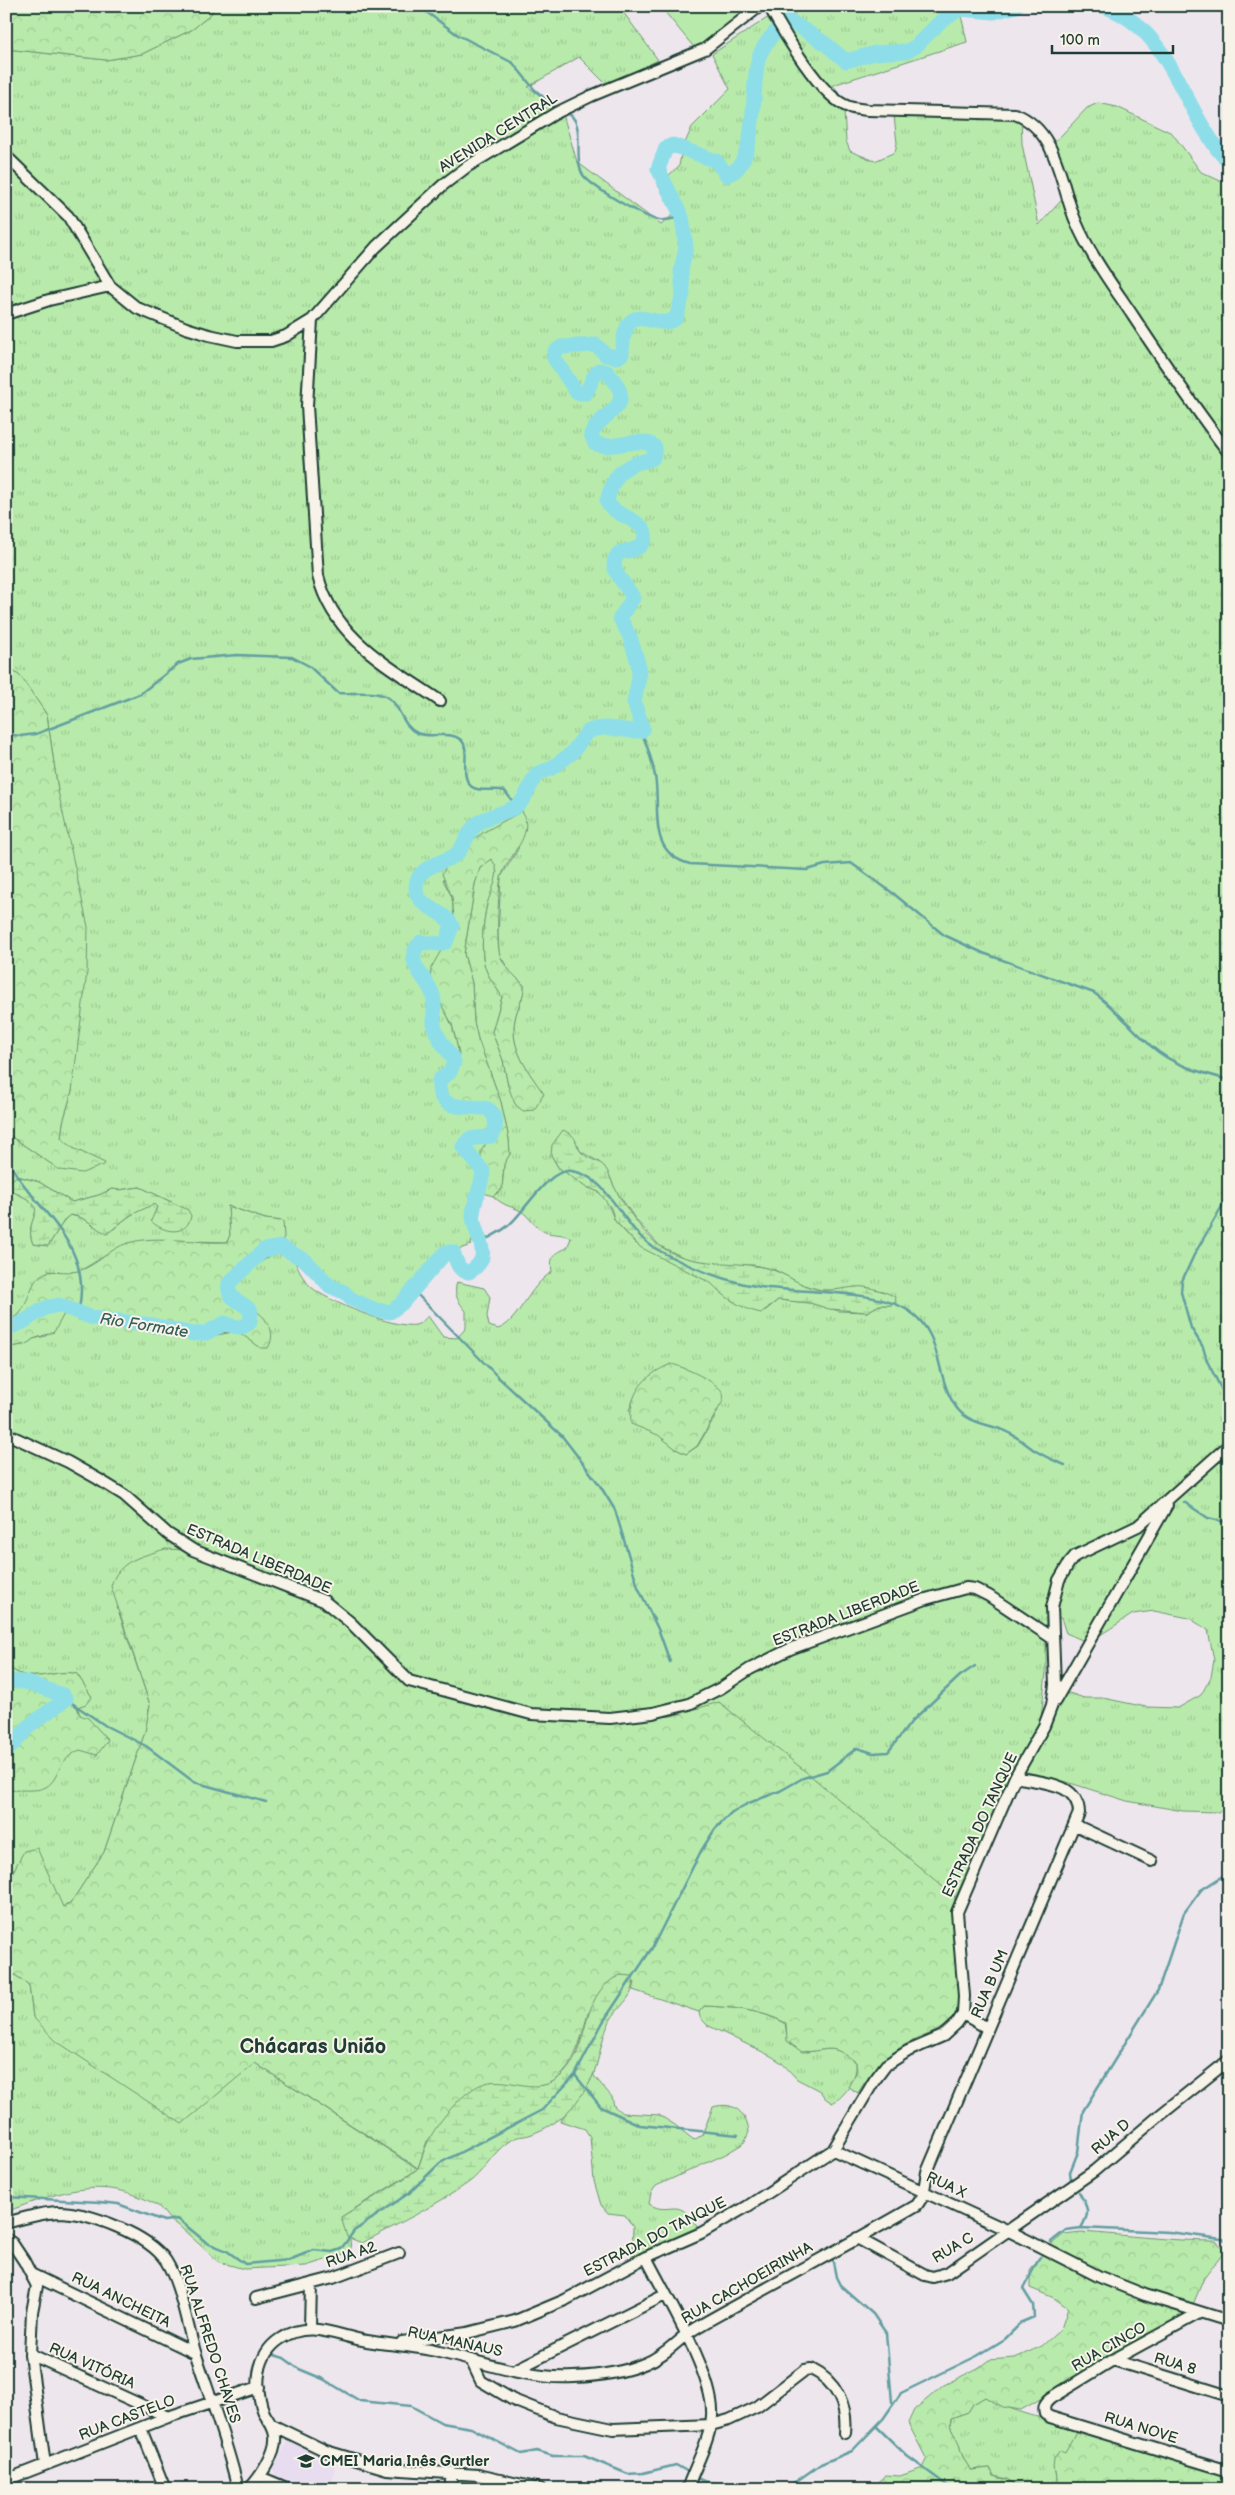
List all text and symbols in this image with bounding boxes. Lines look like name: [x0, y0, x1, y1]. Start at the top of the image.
scale bar: [1052, 22, 1174, 54]
text: 100 m: [1060, 31, 1100, 50]
street label: AVENIDA CENTRAL: [435, 89, 561, 177]
water label: Rio Formate: [98, 1310, 190, 1342]
street label: ESTRADA LIBERDADE: [184, 1520, 335, 1598]
street label: ESTRADA LIBERDADE: [770, 1577, 922, 1651]
street label: ESTRADA DO TANQUE: [938, 1750, 1022, 1900]
street label: RUA B UM: [967, 1947, 1013, 2021]
district label: Chácaras União: [240, 2035, 386, 2059]
street label: RUA D: [1088, 2115, 1134, 2159]
street label: RUA X: [923, 2168, 970, 2203]
street label: ESTRADA DO TANQUE: [581, 2193, 730, 2281]
street label: RUA C: [929, 2228, 978, 2268]
street label: RUA A2: [323, 2237, 379, 2273]
street label: RUA CACHOEIRINHA: [678, 2237, 817, 2328]
street label: RUA ALFREDO CHAVES: [175, 2262, 245, 2426]
street label: RUA ANCHEITA: [68, 2268, 174, 2333]
street label: RUA CINCO: [1068, 2318, 1150, 2376]
street label: RUA MANAUS: [406, 2323, 504, 2361]
street label: RUA VITÓRIA: [46, 2339, 139, 2394]
street label: RUA 8: [1152, 2349, 1199, 2379]
street label: RUA CASTELO: [76, 2391, 178, 2445]
street label: RUA NOVE: [1102, 2408, 1180, 2448]
school or university icon: CMEI Maria Inês Gurtler: [296, 2451, 316, 2471]
place label: CMEI Maria Inês Gurtler: [320, 2452, 490, 2471]

